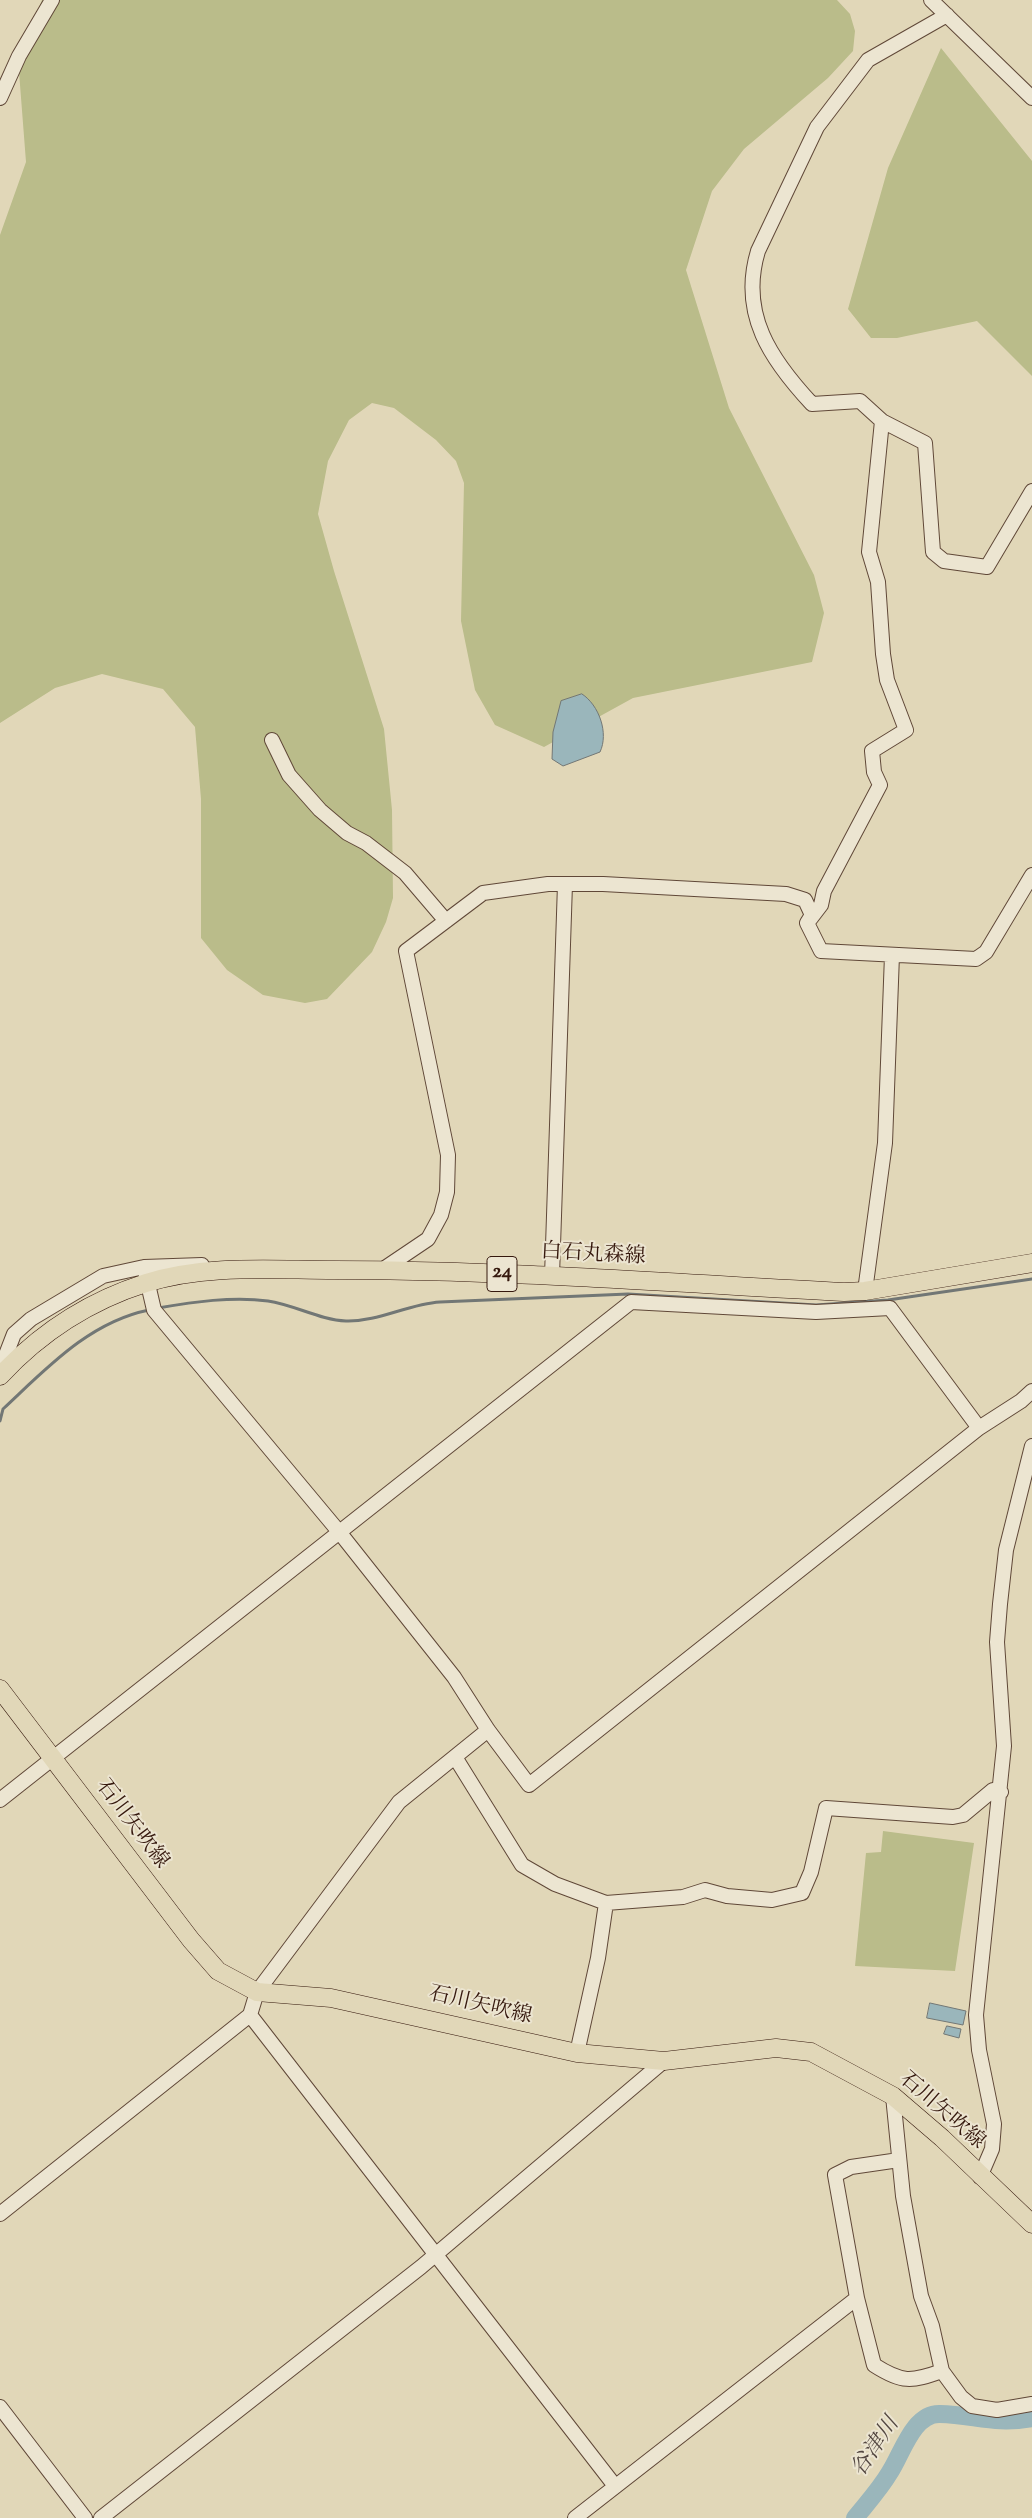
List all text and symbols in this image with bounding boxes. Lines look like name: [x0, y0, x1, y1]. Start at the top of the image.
street label: 白石丸森線: [540, 1241, 646, 1271]
road number: 24: [487, 1256, 517, 1292]
street label: 石川矢吹線: [89, 1775, 173, 1875]
street label: 石川矢吹線: [426, 1983, 534, 2031]
street label: 石川矢吹線: [893, 2068, 989, 2156]
water label: 谷津川: [848, 2413, 906, 2483]

